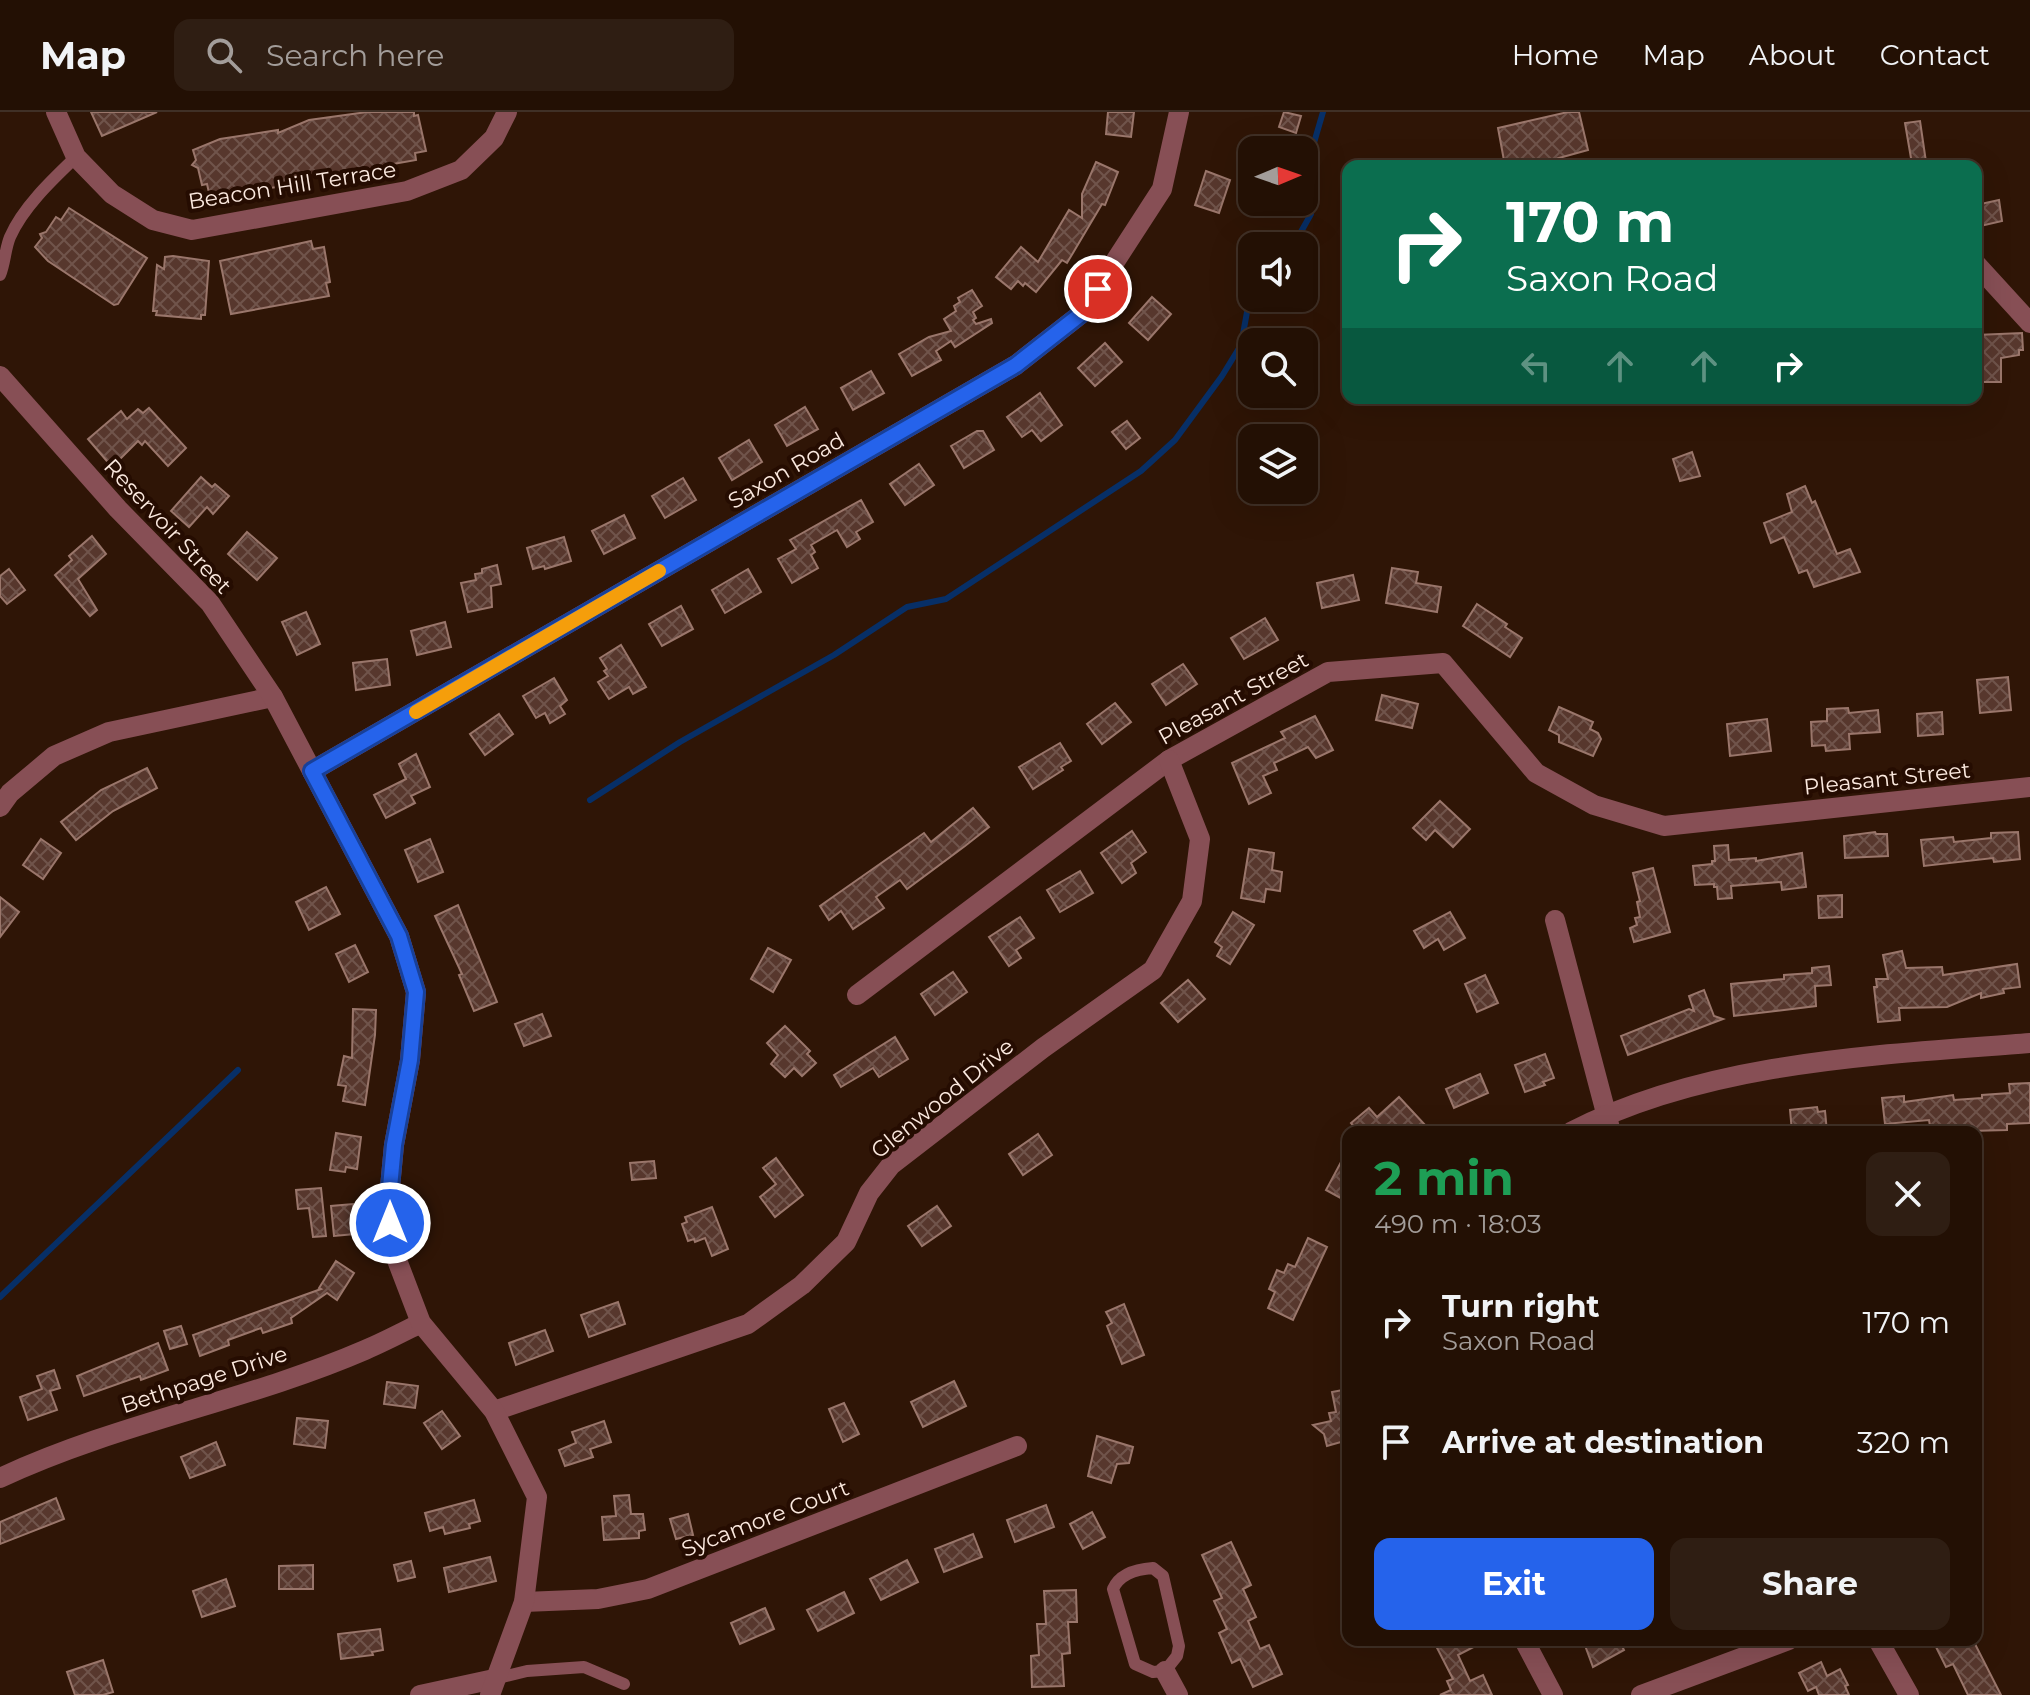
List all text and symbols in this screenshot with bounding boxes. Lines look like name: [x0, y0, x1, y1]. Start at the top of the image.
search box: [174, 19, 734, 91]
text: Map: [40, 32, 126, 79]
icon: search: [202, 33, 246, 77]
text: Search here: [266, 37, 444, 74]
text: Home: [1512, 38, 1599, 72]
text: Map: [1643, 38, 1705, 72]
text: About: [1749, 38, 1836, 72]
text: Contact: [1880, 38, 1990, 72]
north arrow: [1238, 136, 1318, 216]
map controls: [1238, 136, 1318, 504]
street label: Beacon Hill Terrace: [186, 156, 398, 215]
text: 170 m: [1506, 188, 1674, 256]
icon: right: [1374, 192, 1478, 296]
button: sound: [1238, 232, 1318, 312]
pin: [1064, 255, 1132, 323]
text: Saxon Road: [1506, 256, 1718, 300]
icon: arrive: [1076, 267, 1120, 311]
button: search: [1238, 328, 1318, 408]
icon: left: [1514, 344, 1558, 388]
icon: ahead: [1598, 344, 1642, 388]
icon: ahead: [1682, 344, 1726, 388]
icon: right: [1766, 344, 1810, 388]
button: layers: [1238, 424, 1318, 504]
street label: Saxon Road: [723, 426, 849, 515]
street label: Reservoir Street: [98, 453, 237, 600]
street label: Pleasant Street: [1153, 646, 1313, 751]
street label: Pleasant Street: [1802, 756, 1972, 801]
street label: Glenwood Drive: [866, 1033, 1019, 1164]
text: 2 min: [1374, 1149, 1514, 1207]
button: close: [1866, 1152, 1950, 1236]
position arrow: [348, 1181, 432, 1265]
text: 490 m · 18:03: [1374, 1208, 1542, 1240]
text: Turn right: [1442, 1288, 1599, 1325]
icon: right: [1374, 1300, 1418, 1344]
text: 170 m: [1863, 1304, 1950, 1341]
text: Saxon Road: [1442, 1325, 1595, 1357]
street label: Bethpage Drive: [118, 1340, 291, 1419]
icon: arrive: [1374, 1420, 1418, 1464]
text: Arrive at destination: [1442, 1424, 1764, 1461]
text: 320 m: [1857, 1424, 1950, 1461]
street label: Sycamore Court: [678, 1474, 853, 1563]
button: Exit: [1374, 1538, 1654, 1630]
button: Share: [1670, 1538, 1950, 1630]

